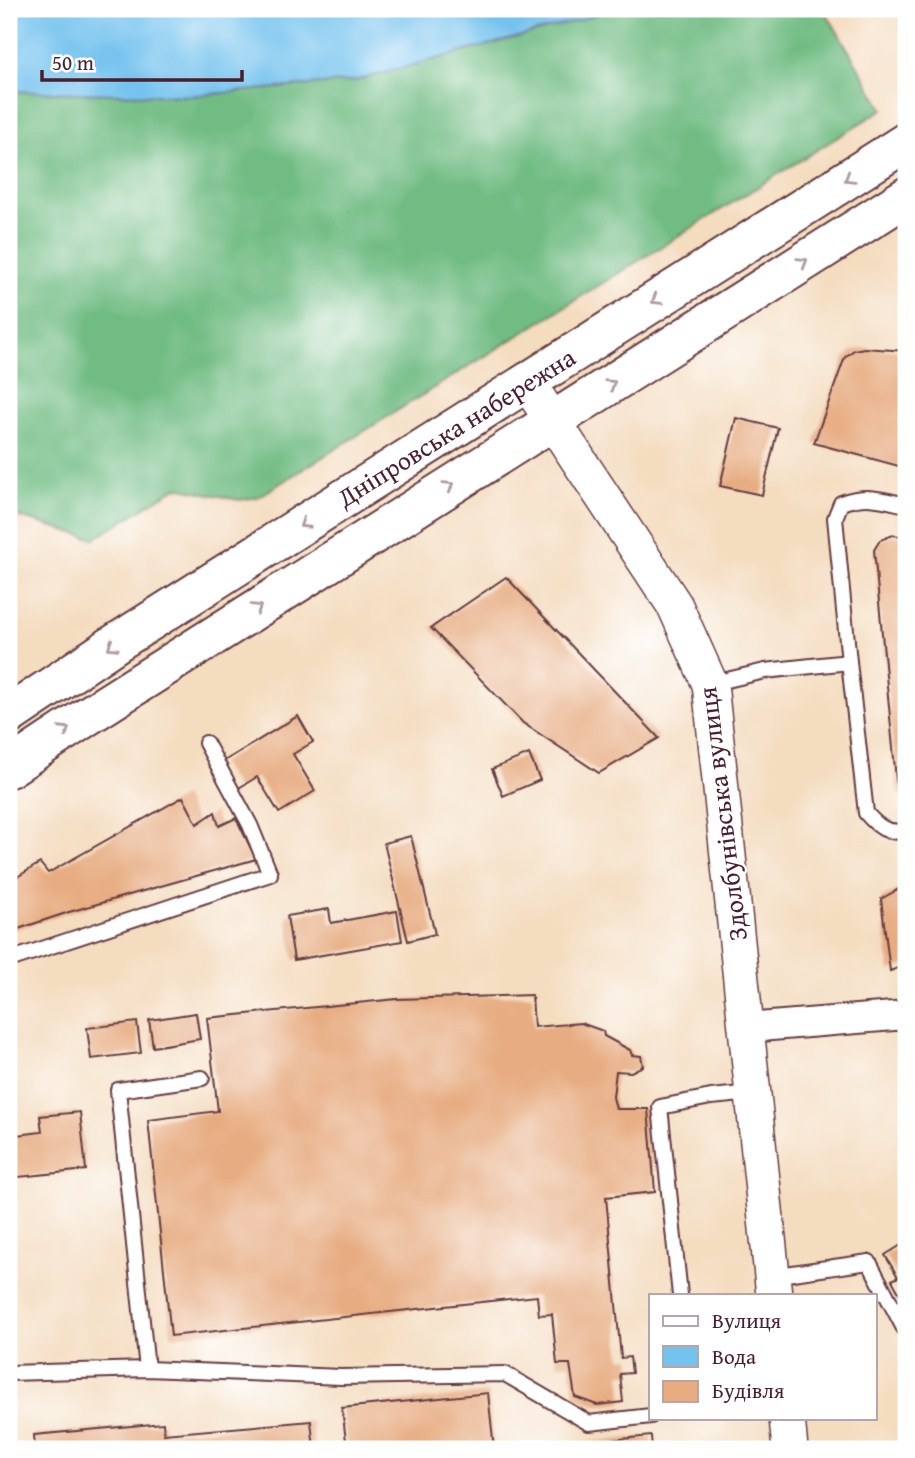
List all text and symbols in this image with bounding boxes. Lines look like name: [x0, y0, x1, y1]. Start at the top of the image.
scale bar: [42, 38, 242, 82]
text: 50 m: [52, 47, 94, 78]
one-way arrow: [843, 170, 856, 183]
one-way arrow: [795, 258, 808, 271]
one-way arrow: [651, 291, 664, 304]
street label: Дніпровська набережна: [328, 337, 583, 517]
one-way arrow: [603, 380, 616, 393]
one-way arrow: [442, 482, 455, 495]
one-way arrow: [299, 515, 312, 528]
one-way arrow: [250, 603, 263, 616]
one-way arrow: [107, 638, 120, 650]
street label: Здолбунівська вулиця: [687, 685, 757, 943]
one-way arrow: [58, 726, 71, 739]
legend: [649, 1294, 876, 1420]
text: Вулиця: [712, 1305, 782, 1336]
text: Вода: [712, 1341, 756, 1372]
text: Будівля: [712, 1375, 785, 1406]

